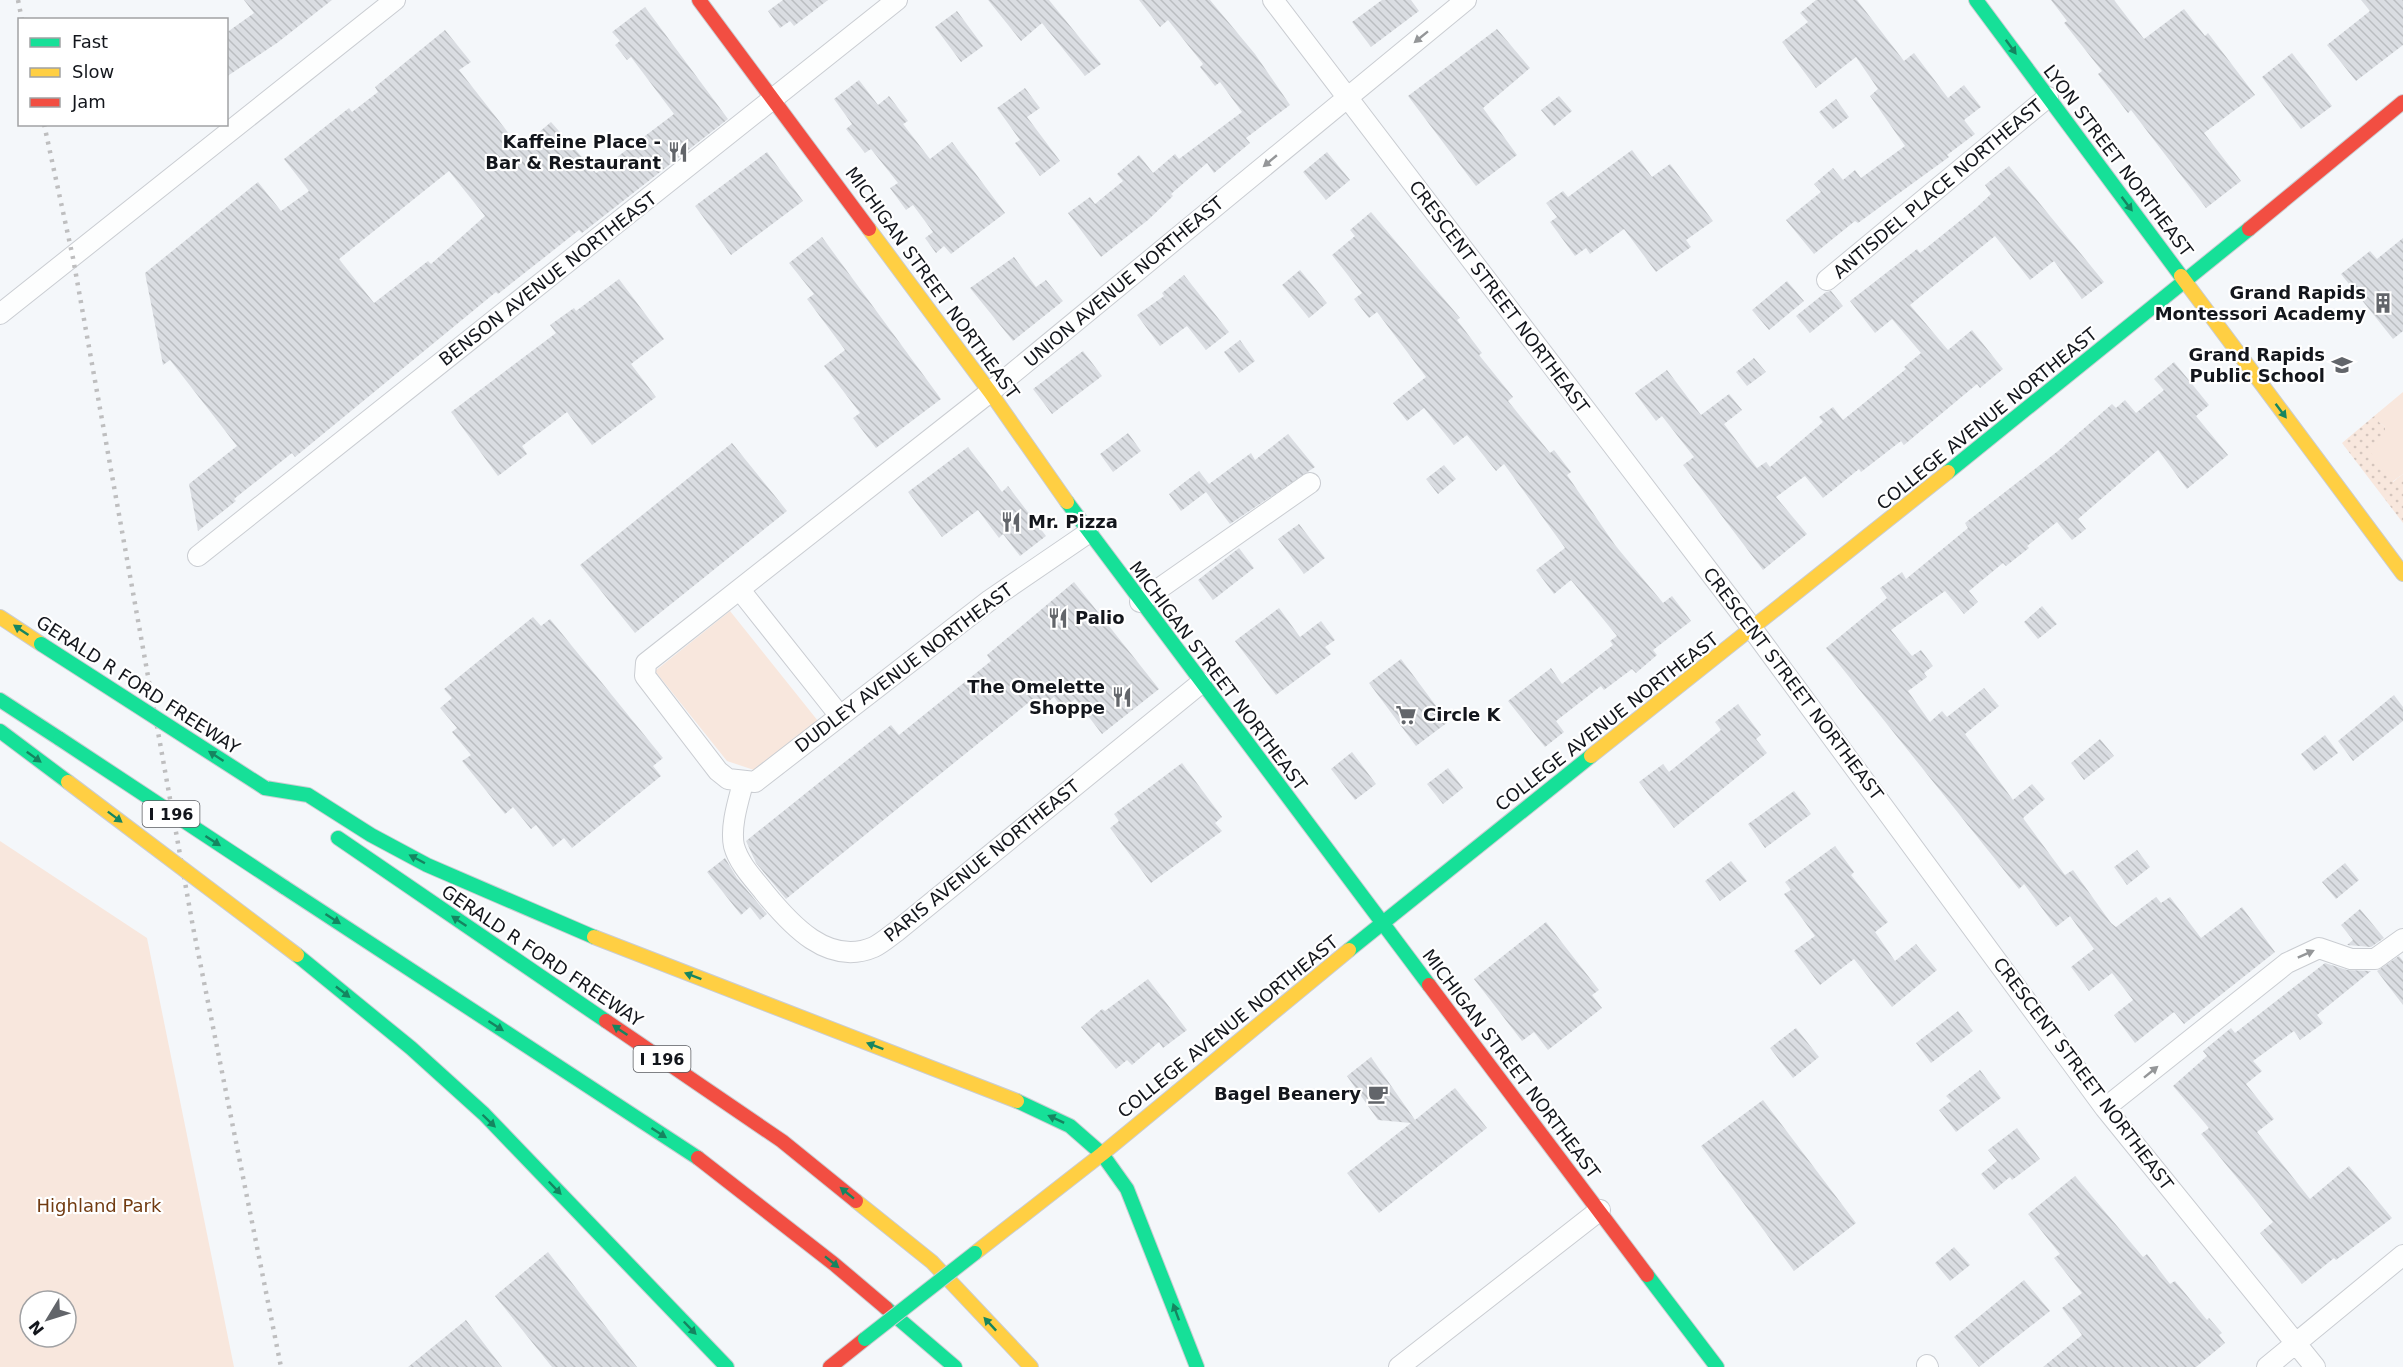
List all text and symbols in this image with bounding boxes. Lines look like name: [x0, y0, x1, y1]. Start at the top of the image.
legend: [18, 18, 228, 126]
one-way arrow: [1414, 30, 1429, 43]
text: Fast: [72, 31, 108, 52]
one-way arrow: [2005, 39, 2017, 55]
text: Slow: [72, 61, 114, 82]
street label: LYON STREET NORTHEAST: [2039, 61, 2198, 262]
text: Jam: [71, 91, 106, 112]
street label: ANTISDEL PLACE NORTHEAST: [1829, 94, 2047, 282]
place label: Kaffeine Place - Bar & Restaurant: [485, 131, 661, 173]
restaurant icon: Kaffeine Place - Bar & Restaurant: [666, 140, 690, 164]
one-way arrow: [1263, 154, 1278, 166]
street label: MICHIGAN STREET NORTHEAST: [841, 163, 1024, 404]
street label: CRESCENT STREET NORTHEAST: [1405, 176, 1594, 418]
street label: BENSON AVENUE NORTHEAST: [435, 187, 661, 370]
street label: UNION AVENUE NORTHEAST: [1020, 192, 1228, 371]
one-way arrow: [2121, 195, 2133, 211]
place label: Grand Rapids Montessori Academy: [2155, 282, 2366, 324]
building icon: Grand Rapids Montessori Academy: [2371, 291, 2395, 315]
street label: COLLEGE AVENUE NORTHEAST: [1872, 323, 2102, 514]
place label: Grand Rapids Public School: [2189, 344, 2325, 386]
school or university icon: Grand Rapids Public School: [2330, 353, 2354, 377]
one-way arrow: [2274, 403, 2287, 419]
restaurant icon: Mr. Pizza: [999, 510, 1023, 534]
place label: Mr. Pizza: [1028, 511, 1118, 532]
street label: MICHIGAN STREET NORTHEAST: [1125, 557, 1312, 795]
street label: CRESCENT STREET NORTHEAST: [1699, 563, 1888, 805]
street label: DUDLEY AVENUE NORTHEAST: [791, 578, 1017, 756]
restaurant icon: Palio: [1046, 606, 1070, 630]
place label: Palio: [1075, 607, 1125, 628]
street label: GERALD R FORD FREEWAY: [33, 611, 245, 759]
one-way arrow: [12, 625, 29, 636]
street label: COLLEGE AVENUE NORTHEAST: [1491, 627, 1723, 815]
place label: The Omelette Shoppe: [967, 676, 1105, 718]
restaurant icon: The Omelette Shoppe: [1110, 685, 1134, 709]
supermarket icon: Circle K: [1394, 703, 1418, 727]
place label: Circle K: [1423, 704, 1502, 725]
one-way arrow: [27, 750, 42, 762]
one-way arrow: [207, 751, 224, 762]
street label: PARIS AVENUE NORTHEAST: [880, 775, 1084, 946]
road number: I 196: [142, 801, 200, 827]
one-way arrow: [106, 811, 122, 823]
one-way arrow: [205, 836, 222, 847]
one-way arrow: [408, 854, 425, 864]
street label: GERALD R FORD FREEWAY: [438, 880, 648, 1031]
one-way arrow: [324, 914, 341, 925]
one-way arrow: [451, 915, 468, 926]
street label: COLLEGE AVENUE NORTHEAST: [1113, 931, 1343, 1122]
street label: MICHIGAN STREET NORTHEAST: [1418, 945, 1605, 1183]
one-way arrow: [2298, 950, 2315, 959]
street label: CRESCENT STREET NORTHEAST: [1989, 953, 2178, 1195]
one-way arrow: [684, 971, 702, 980]
one-way arrow: [335, 985, 351, 998]
one-way arrow: [487, 1021, 504, 1032]
one-way arrow: [612, 1025, 629, 1036]
one-way arrow: [866, 1041, 884, 1051]
road number: I 196: [634, 1046, 690, 1072]
one-way arrow: [2143, 1065, 2159, 1078]
cafe icon: Bagel Beanery: [1366, 1082, 1390, 1106]
place label: Bagel Beanery: [1214, 1083, 1361, 1104]
one-way arrow: [482, 1113, 496, 1127]
one-way arrow: [1047, 1115, 1064, 1124]
one-way arrow: [651, 1128, 667, 1139]
one-way arrow: [548, 1180, 562, 1195]
one-way arrow: [839, 1188, 854, 1200]
park label: Highland Park: [37, 1195, 162, 1216]
one-way arrow: [824, 1256, 840, 1269]
north arrow: [18, 1289, 78, 1349]
one-way arrow: [1171, 1303, 1181, 1321]
text: N: [25, 1317, 48, 1339]
one-way arrow: [984, 1318, 998, 1332]
one-way arrow: [683, 1321, 697, 1336]

